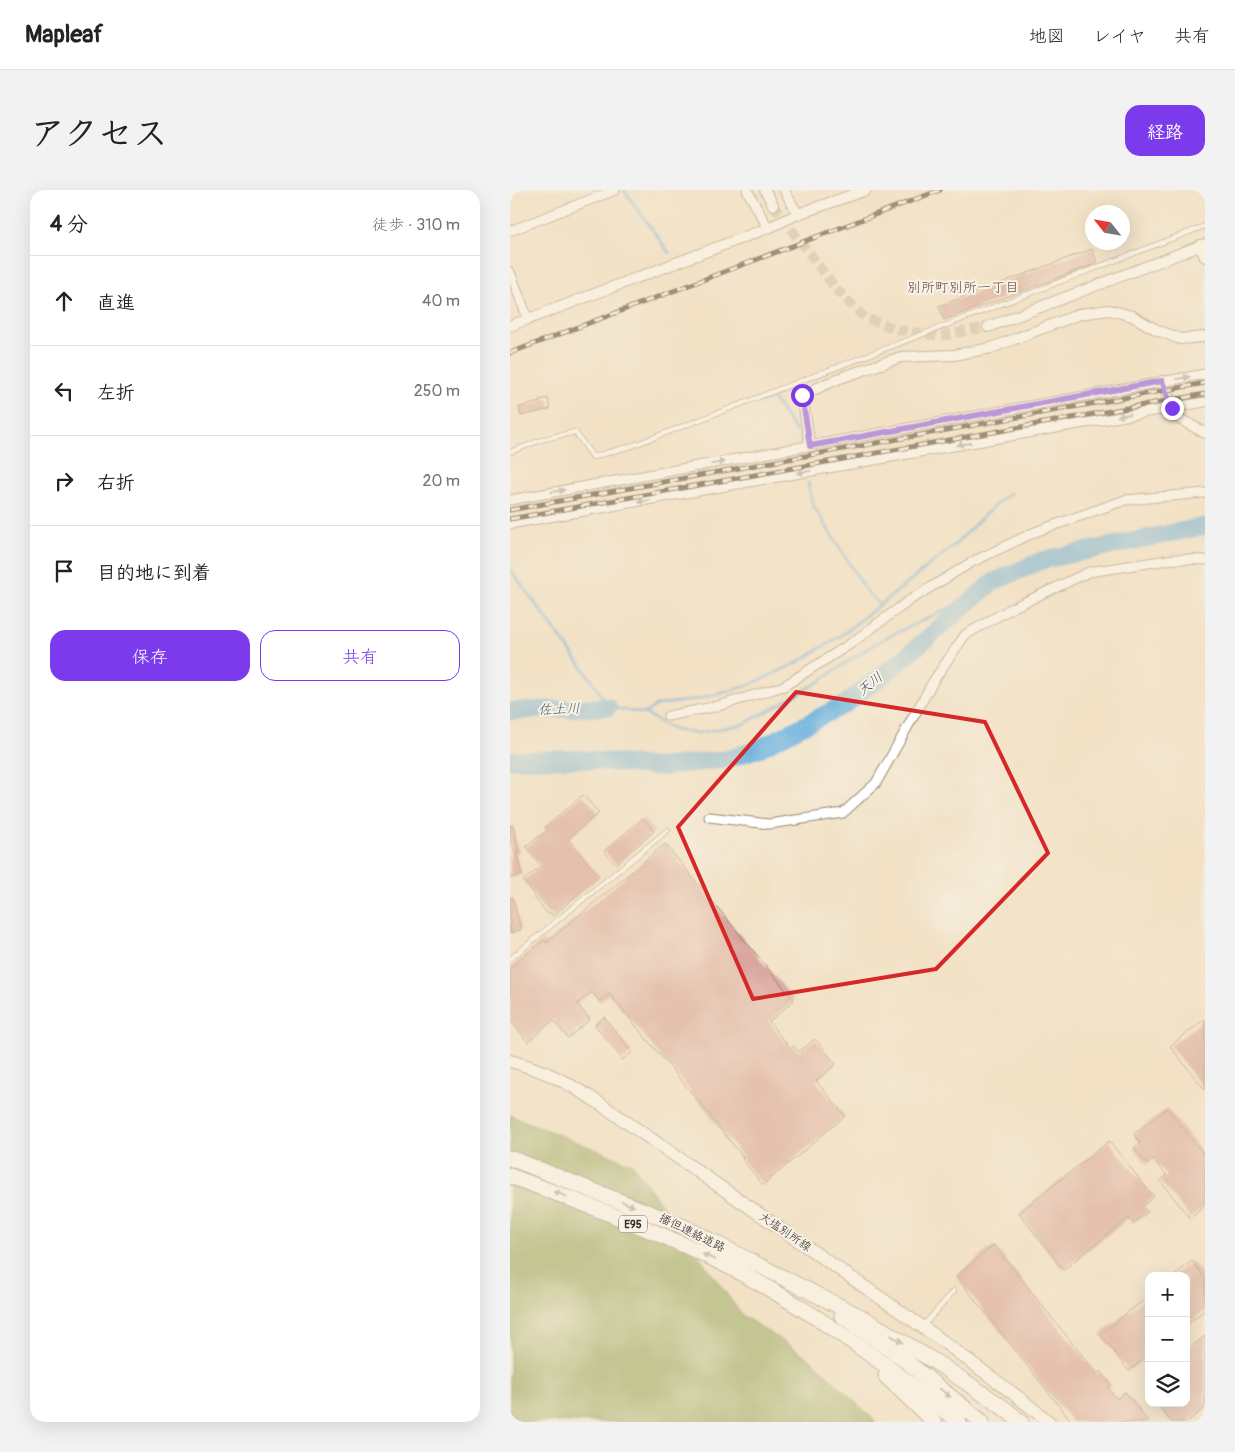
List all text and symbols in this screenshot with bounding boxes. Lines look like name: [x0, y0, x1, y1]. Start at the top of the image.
text: Mapleaf: [25, 20, 103, 49]
text: 地図: [1029, 25, 1065, 48]
text: レイヤ: [1093, 25, 1146, 48]
text: 共有: [1174, 25, 1210, 48]
button: 経路: [1125, 105, 1205, 156]
text: アクセス: [30, 112, 168, 156]
north arrow: [1085, 205, 1130, 250]
text: 4 分: [50, 211, 88, 238]
text: 徒歩 · 310 m: [372, 215, 460, 235]
district label: 別所町別所一丁目: [907, 279, 1019, 296]
icon: ahead: [50, 287, 78, 315]
text: 直進: [97, 291, 135, 315]
text: 40 m: [422, 291, 460, 311]
one-way arrow: [1176, 373, 1192, 381]
icon: left: [50, 377, 78, 405]
text: 左折: [97, 381, 135, 405]
text: 250 m: [414, 381, 460, 401]
route start: [791, 384, 814, 407]
route end: [1161, 397, 1184, 420]
one-way arrow: [1115, 412, 1131, 420]
one-way arrow: [955, 440, 971, 448]
one-way arrow: [710, 458, 726, 466]
icon: right: [50, 467, 78, 495]
one-way arrow: [795, 469, 811, 477]
text: 右折: [97, 471, 135, 495]
text: 20 m: [422, 471, 460, 491]
one-way arrow: [550, 487, 566, 495]
one-way arrow: [635, 497, 651, 505]
icon: arrive: [50, 557, 78, 585]
text: 目的地に到着: [97, 561, 211, 585]
button: 保存: [50, 630, 250, 681]
button: 共有: [260, 630, 460, 681]
water label: 天川: [854, 669, 886, 699]
water label: 佐土川: [538, 700, 580, 718]
one-way arrow: [552, 1190, 567, 1197]
one-way arrow: [621, 1201, 635, 1209]
street label: 大塩別所線: [756, 1209, 814, 1255]
street label: 播但連絡道路: [656, 1210, 728, 1256]
road number: E95: [619, 1216, 647, 1232]
one-way arrow: [702, 1253, 716, 1261]
map controls: [1145, 1272, 1190, 1407]
button: +: [1145, 1272, 1190, 1317]
button: −: [1145, 1317, 1190, 1362]
one-way arrow: [890, 1334, 903, 1343]
button: layers: [1145, 1362, 1190, 1407]
one-way arrow: [939, 1387, 952, 1398]

